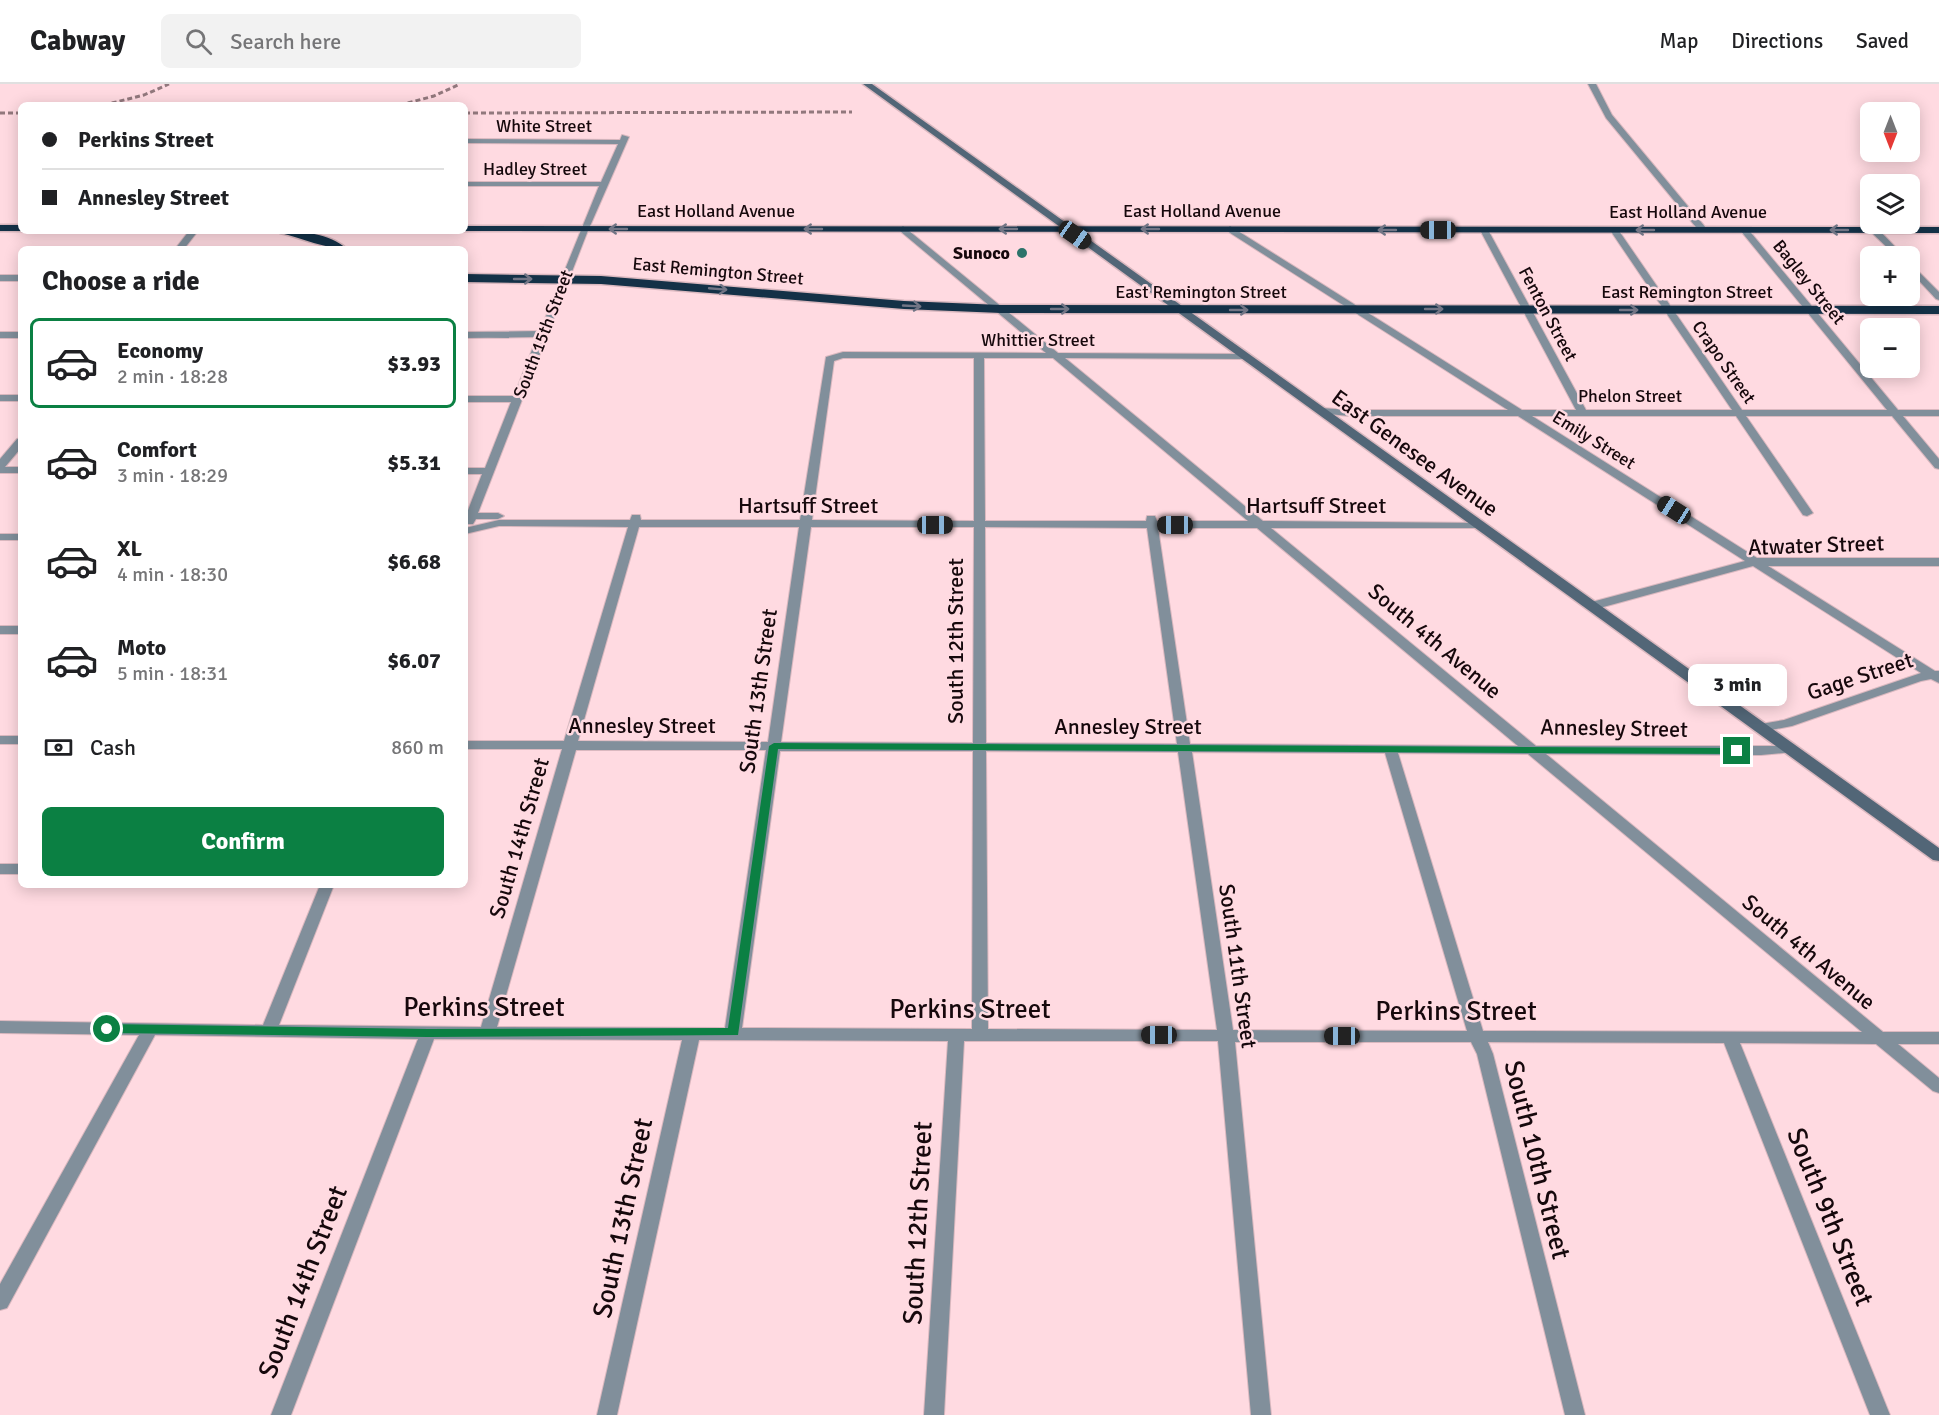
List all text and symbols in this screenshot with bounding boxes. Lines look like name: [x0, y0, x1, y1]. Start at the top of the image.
search box: [161, 14, 581, 68]
text: Cabway: [30, 24, 125, 58]
icon: search: [182, 25, 215, 58]
text: Search here: [230, 28, 341, 55]
text: Map: [1660, 28, 1698, 54]
text: Directions: [1731, 28, 1823, 54]
text: Saved: [1856, 28, 1909, 54]
north arrow: [1860, 102, 1920, 162]
map controls: [1860, 102, 1920, 378]
street label: White Street: [496, 115, 592, 137]
text: Perkins Street: [78, 126, 214, 153]
street label: Hadley Street: [483, 158, 587, 180]
button: layers: [1860, 174, 1920, 234]
text: Annesley Street: [78, 184, 229, 211]
street label: East Holland Avenue: [637, 200, 795, 222]
street label: East Holland Avenue: [1123, 200, 1281, 222]
street label: East Holland Avenue: [1609, 201, 1767, 223]
car: [1055, 217, 1095, 253]
car: [1420, 221, 1456, 239]
one-way arrow: [609, 223, 629, 235]
one-way arrow: [804, 223, 824, 235]
one-way arrow: [999, 223, 1019, 235]
one-way arrow: [1140, 223, 1160, 235]
one-way arrow: [1377, 224, 1397, 236]
one-way arrow: [1635, 224, 1655, 236]
one-way arrow: [1829, 224, 1849, 236]
street label: Bagley Street: [1768, 235, 1850, 329]
place label: Sunoco: [953, 242, 1010, 264]
marker: Sunoco: [1015, 246, 1029, 260]
button: +: [1860, 246, 1920, 306]
street label: East Remington Street: [632, 253, 804, 289]
street label: Fenton Street: [1514, 263, 1582, 365]
text: Choose a ride: [42, 265, 200, 298]
street label: South 15th Street: [508, 267, 578, 401]
one-way arrow: [513, 273, 533, 285]
street label: East Remington Street: [1115, 281, 1287, 303]
street label: East Remington Street: [1601, 281, 1773, 303]
one-way arrow: [708, 284, 728, 295]
one-way arrow: [902, 300, 922, 311]
one-way arrow: [1049, 303, 1069, 315]
one-way arrow: [1423, 303, 1443, 315]
one-way arrow: [1228, 304, 1248, 316]
one-way arrow: [1618, 304, 1638, 316]
street label: Crapo Street: [1687, 316, 1761, 408]
button: −: [1860, 318, 1920, 378]
street label: Whittier Street: [981, 329, 1095, 351]
icon: car: [45, 336, 99, 390]
text: Economy: [117, 337, 203, 364]
text: $3.93: [387, 350, 441, 377]
text: 2 min · 18:28: [117, 364, 228, 389]
street label: East Genesee Avenue: [1327, 384, 1503, 522]
street label: Phelon Street: [1578, 385, 1682, 407]
street label: Emily Street: [1548, 406, 1640, 474]
icon: car: [45, 435, 99, 489]
text: Comfort: [117, 436, 197, 463]
text: $5.31: [387, 449, 441, 476]
text: 3 min · 18:29: [117, 463, 228, 488]
street label: Hartsuff Street: [738, 492, 878, 519]
street label: Hartsuff Street: [1246, 492, 1386, 519]
car: [1654, 493, 1694, 527]
car: [917, 516, 953, 534]
car: [1157, 516, 1193, 534]
street label: Atwater Street: [1747, 529, 1885, 561]
icon: car: [45, 534, 99, 588]
text: XL: [117, 535, 142, 562]
text: $6.68: [387, 548, 441, 575]
street label: South 12th Street: [942, 558, 969, 724]
text: 4 min · 18:30: [117, 562, 228, 587]
street label: South 4th Avenue: [1363, 577, 1507, 705]
street label: South 13th Street: [733, 607, 783, 775]
icon: car: [45, 633, 99, 687]
text: Moto: [117, 634, 166, 661]
street label: Gage Street: [1804, 646, 1917, 706]
text: $6.07: [387, 647, 441, 674]
text: 5 min · 18:31: [117, 661, 228, 686]
callout: 3 min: [1688, 664, 1786, 706]
text: 3 min: [1713, 672, 1762, 697]
street label: Annesley Street: [568, 712, 716, 739]
street label: Annesley Street: [1054, 713, 1202, 740]
street label: Annesley Street: [1540, 713, 1688, 743]
icon: cash: [42, 731, 75, 764]
text: Cash: [90, 734, 136, 761]
text: 860 m: [391, 735, 444, 760]
route end: [1723, 737, 1750, 764]
street label: South 14th Street: [483, 754, 555, 921]
button: Confirm: [42, 807, 444, 876]
street label: South 11th Street: [1213, 882, 1263, 1050]
street label: South 4th Avenue: [1737, 888, 1881, 1016]
street label: Perkins Street: [403, 991, 565, 1024]
street label: Perkins Street: [889, 993, 1051, 1026]
street label: Perkins Street: [1375, 995, 1537, 1028]
route start: [93, 1015, 120, 1042]
car: [1141, 1026, 1177, 1044]
car: [1324, 1027, 1360, 1045]
street label: South 10th Street: [1496, 1057, 1578, 1263]
street label: South 13th Street: [586, 1115, 660, 1321]
street label: South 12th Street: [896, 1121, 940, 1325]
street label: South 9th Street: [1779, 1123, 1881, 1311]
street label: South 14th Street: [251, 1181, 355, 1383]

